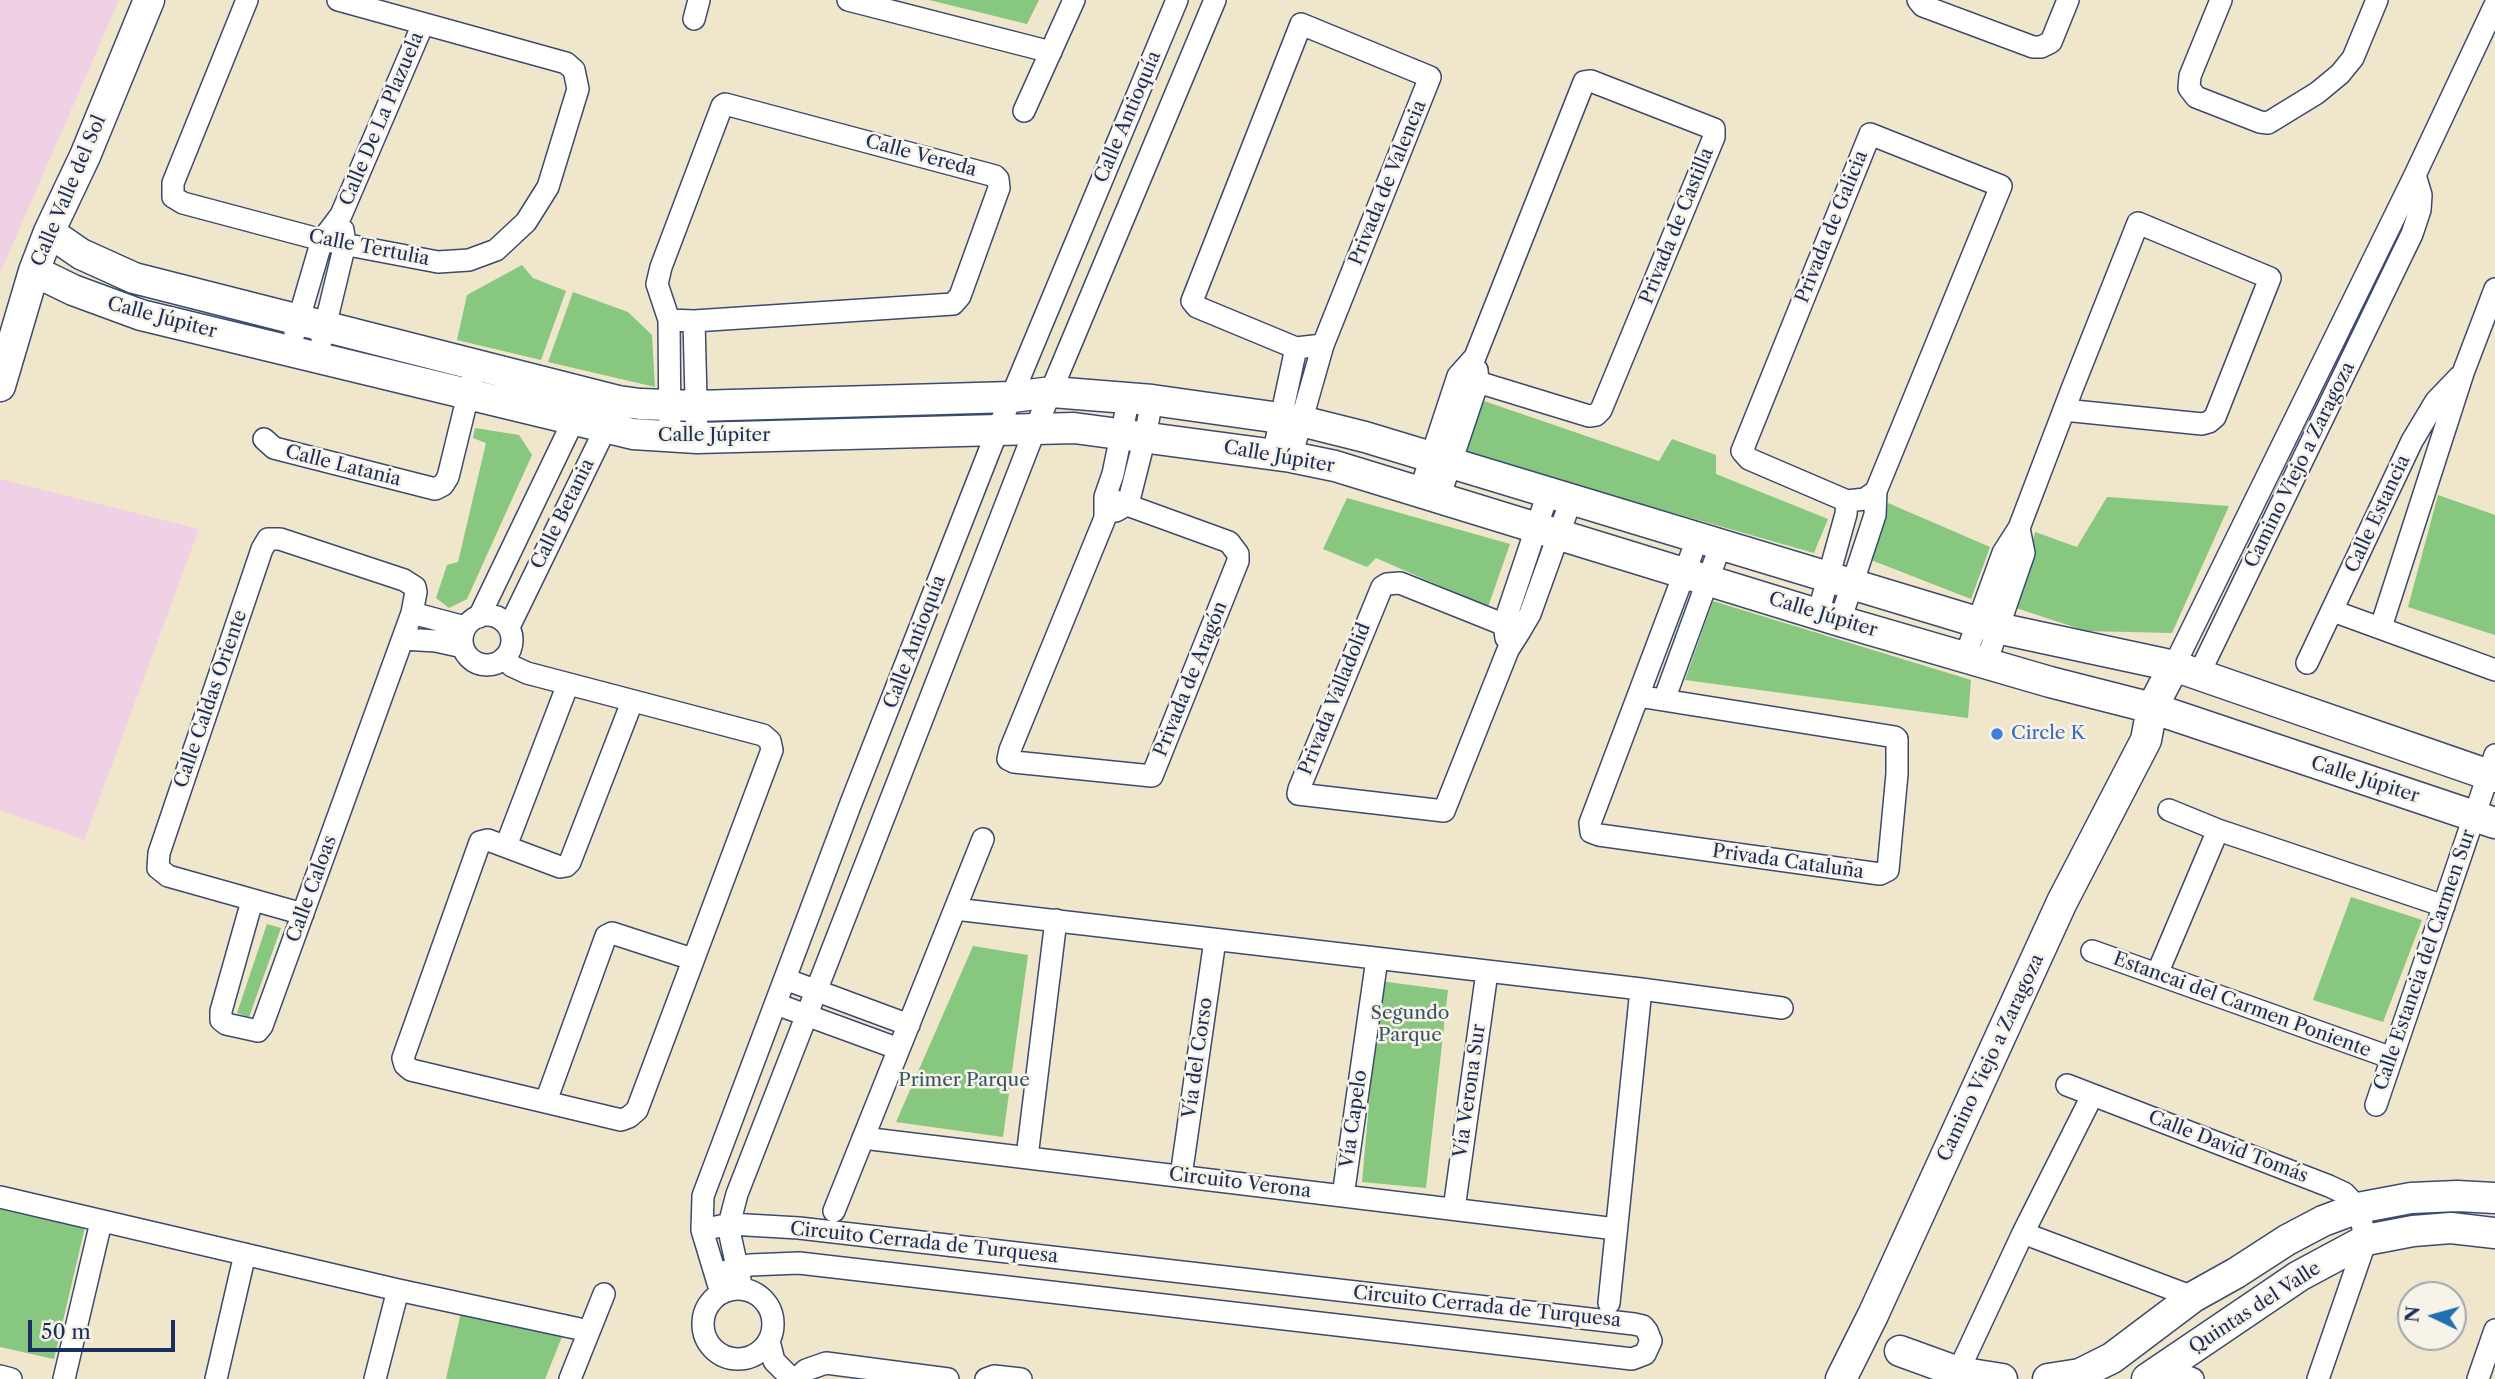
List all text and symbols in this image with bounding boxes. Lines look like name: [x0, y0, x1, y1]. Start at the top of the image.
street label: Calle De La Plazuela: [335, 29, 429, 209]
street label: Calle Antioquía: [1090, 48, 1166, 186]
street label: Privada de Valencia: [1345, 97, 1431, 269]
street label: Calle Valle del Sol: [27, 112, 111, 270]
street label: Calle Vereda: [863, 130, 979, 182]
street label: Privada de Castilla: [1635, 145, 1719, 307]
street label: Privada de Galicia: [1791, 147, 1873, 307]
street label: Calle Tertulia: [307, 225, 431, 271]
street label: Calle Júpiter: [105, 292, 219, 344]
street label: Camino Viejo a Zaragoza: [2240, 358, 2360, 572]
street label: Calle Júpiter: [658, 425, 770, 447]
street label: Calle Júpiter: [1222, 436, 1336, 478]
street label: Calle Latania: [283, 441, 403, 491]
street label: Calle Estancia: [2341, 451, 2415, 577]
street label: Calle Betania: [526, 455, 600, 573]
street label: Calle Antioquía: [879, 572, 951, 712]
street label: Calle Júpiter: [1766, 588, 1880, 642]
street label: Privada de Aragón: [1149, 598, 1233, 760]
street label: Calle Caldas Oriente: [170, 607, 252, 791]
street label: Privada Valladolid: [1294, 620, 1376, 778]
place label: Circle K: [2011, 723, 2085, 745]
marker: Circle K: [1989, 726, 2005, 742]
street label: Calle Júpiter: [2308, 752, 2422, 808]
street label: Calle Estancia del Carmen Sur: [2370, 827, 2480, 1093]
street label: Calle Caloas: [282, 833, 342, 945]
street label: Privada Cataluña: [1711, 840, 1865, 884]
street label: Estancai del Carmen Poniente: [2110, 948, 2374, 1062]
street label: Camino Viejo a Zaragoza: [1933, 951, 2049, 1165]
street label: Vía del Corso: [1178, 996, 1218, 1120]
park label: Segundo Parque: [1371, 1003, 1449, 1047]
street label: Vía Verona Sur: [1449, 1023, 1491, 1159]
street label: Vía Capelo: [1336, 1069, 1372, 1169]
park label: Primer Parque: [898, 1070, 1030, 1092]
street label: Calle David Tomás: [2145, 1106, 2311, 1188]
street label: Circuito Verona: [1168, 1163, 1312, 1203]
street label: Circuito Cerrada de Turquesa: [789, 1218, 1059, 1268]
street label: Quintas del Valle: [2185, 1257, 2325, 1359]
north arrow: [2397, 1281, 2467, 1351]
street label: Circuito Cerrada de Turquesa: [1352, 1282, 1622, 1332]
text: N: [2400, 1305, 2425, 1324]
scale bar: [32, 1306, 178, 1350]
text: 50 m: [41, 1319, 91, 1344]

